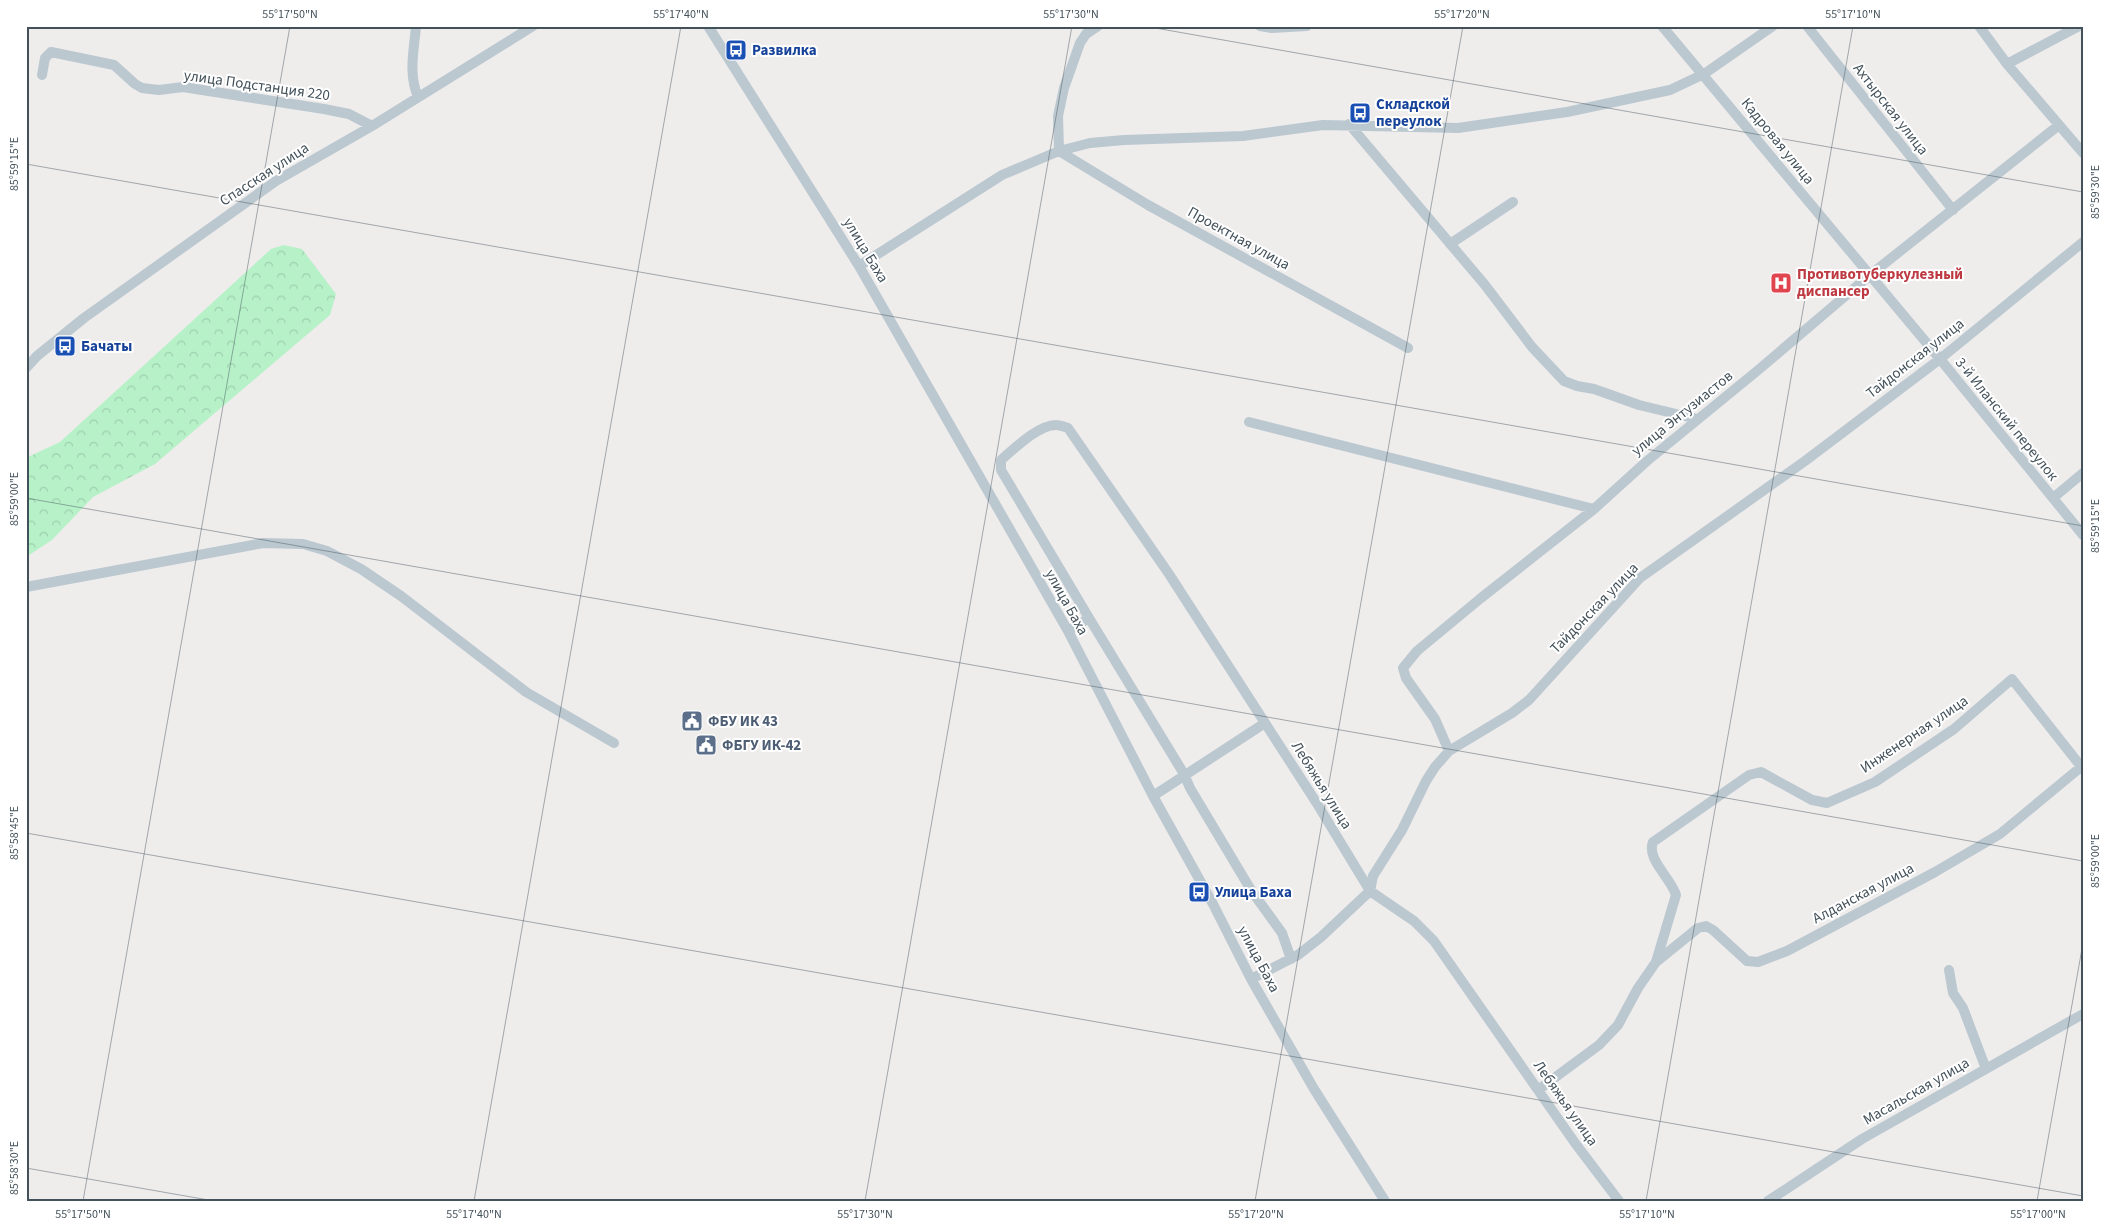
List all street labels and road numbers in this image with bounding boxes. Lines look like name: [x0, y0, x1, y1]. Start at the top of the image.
street label: Ахтырская улица: [1848, 59, 1933, 160]
street label: улица Подстанция 220: [183, 65, 331, 106]
street label: Кадровая улица: [1736, 93, 1819, 189]
street label: Спасская улица: [215, 138, 313, 211]
street label: Проектная улица: [1184, 202, 1294, 275]
street label: улица Баха: [838, 214, 893, 287]
street label: Тайдонская улица: [1862, 313, 1969, 403]
street label: 3-й Иланский переулок: [1950, 353, 2063, 486]
street label: улица Энтузиастов: [1627, 366, 1738, 461]
street label: Тайдонская улица: [1545, 558, 1643, 659]
street label: улица Баха: [1040, 565, 1093, 639]
street label: Инженерная улица: [1856, 690, 1972, 778]
street label: Лебяжья улица: [1286, 737, 1357, 833]
street label: Алданская улица: [1809, 858, 1918, 929]
street label: улица Баха: [1232, 922, 1285, 996]
street label: Масальская улица: [1859, 1052, 1973, 1130]
street label: Лебяжья улица: [1528, 1056, 1603, 1150]

